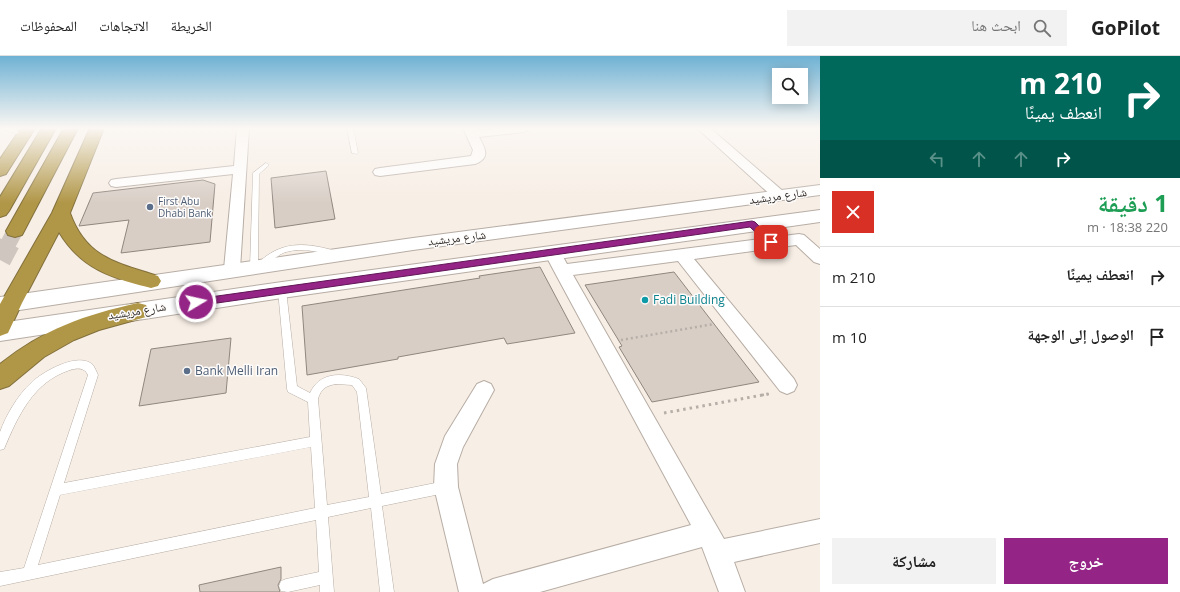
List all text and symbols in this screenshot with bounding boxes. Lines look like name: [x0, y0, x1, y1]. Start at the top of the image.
search box: [787, 10, 1067, 46]
text: ابحث هنا: [971, 15, 1021, 35]
text: GoPilot: [1091, 15, 1160, 41]
text: المحفوظات: [20, 16, 77, 35]
text: الاتجاهات: [99, 16, 149, 35]
text: الخريطة: [171, 16, 212, 35]
icon: search: [1031, 17, 1053, 39]
text: 210 m: [1019, 64, 1102, 102]
map controls: [772, 68, 808, 104]
button: search: [772, 68, 808, 104]
icon: right: [1116, 72, 1168, 124]
text: انعطف يمينًا: [1025, 100, 1102, 124]
icon: left: [926, 148, 948, 170]
icon: ahead: [968, 148, 990, 170]
icon: ahead: [1010, 148, 1032, 170]
icon: right: [1052, 148, 1074, 170]
street label: شارع مريشيد: [748, 183, 808, 208]
text: 1 دقيقة: [1098, 186, 1168, 219]
button: close: [832, 191, 874, 233]
place label: First Abu Dhabi Bank: [158, 194, 212, 220]
marker: First Abu Dhabi Bank: [145, 202, 155, 212]
text: 220 m · 18:38: [1087, 218, 1168, 236]
pin: [754, 225, 788, 259]
street label: شارع مريشيد: [427, 226, 487, 249]
icon: arrive: [760, 231, 782, 253]
text: انعطف يمينًا: [1066, 264, 1134, 284]
icon: right: [1146, 266, 1168, 288]
text: 210 m: [832, 267, 876, 287]
position arrow: [175, 281, 217, 323]
place label: Fadi Building: [653, 291, 725, 308]
marker: Fadi Building: [640, 295, 650, 305]
street label: شارع مريشيد: [107, 298, 167, 323]
text: الوصول إلى الوجهة: [1028, 324, 1134, 344]
icon: arrive: [1146, 326, 1168, 348]
text: 10 m: [832, 327, 867, 347]
place label: Bank Melli Iran: [195, 362, 278, 379]
marker: Bank Melli Iran: [182, 366, 192, 376]
button: مشاركة: [832, 538, 996, 584]
button: خروج: [1004, 538, 1168, 584]

